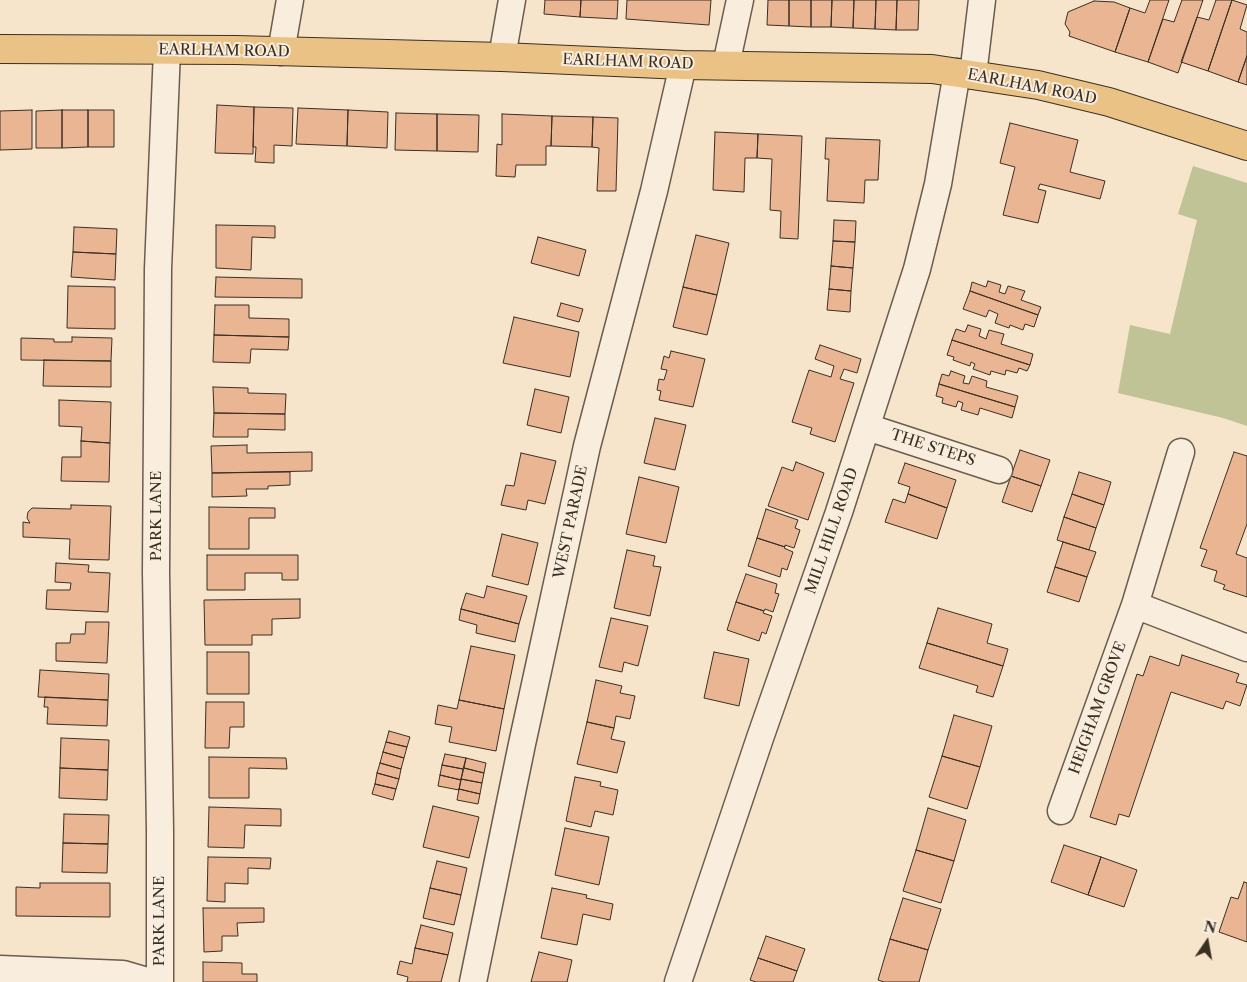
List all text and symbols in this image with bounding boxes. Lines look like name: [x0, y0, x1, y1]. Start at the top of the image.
street label: EARLHAM ROAD: [158, 41, 290, 61]
street label: EARLHAM ROAD: [562, 51, 694, 73]
street label: EARLHAM ROAD: [966, 66, 1098, 108]
street label: THE STEPS: [888, 426, 978, 470]
street label: WEST PARADE: [550, 464, 592, 580]
street label: MILL HILL ROAD: [802, 465, 862, 597]
street label: PARK LANE: [148, 471, 166, 561]
street label: HEIGHAM GROVE: [1066, 639, 1130, 777]
street label: PARK LANE: [151, 876, 169, 966]
north arrow: [1182, 917, 1232, 967]
text: N: [1202, 917, 1218, 937]

